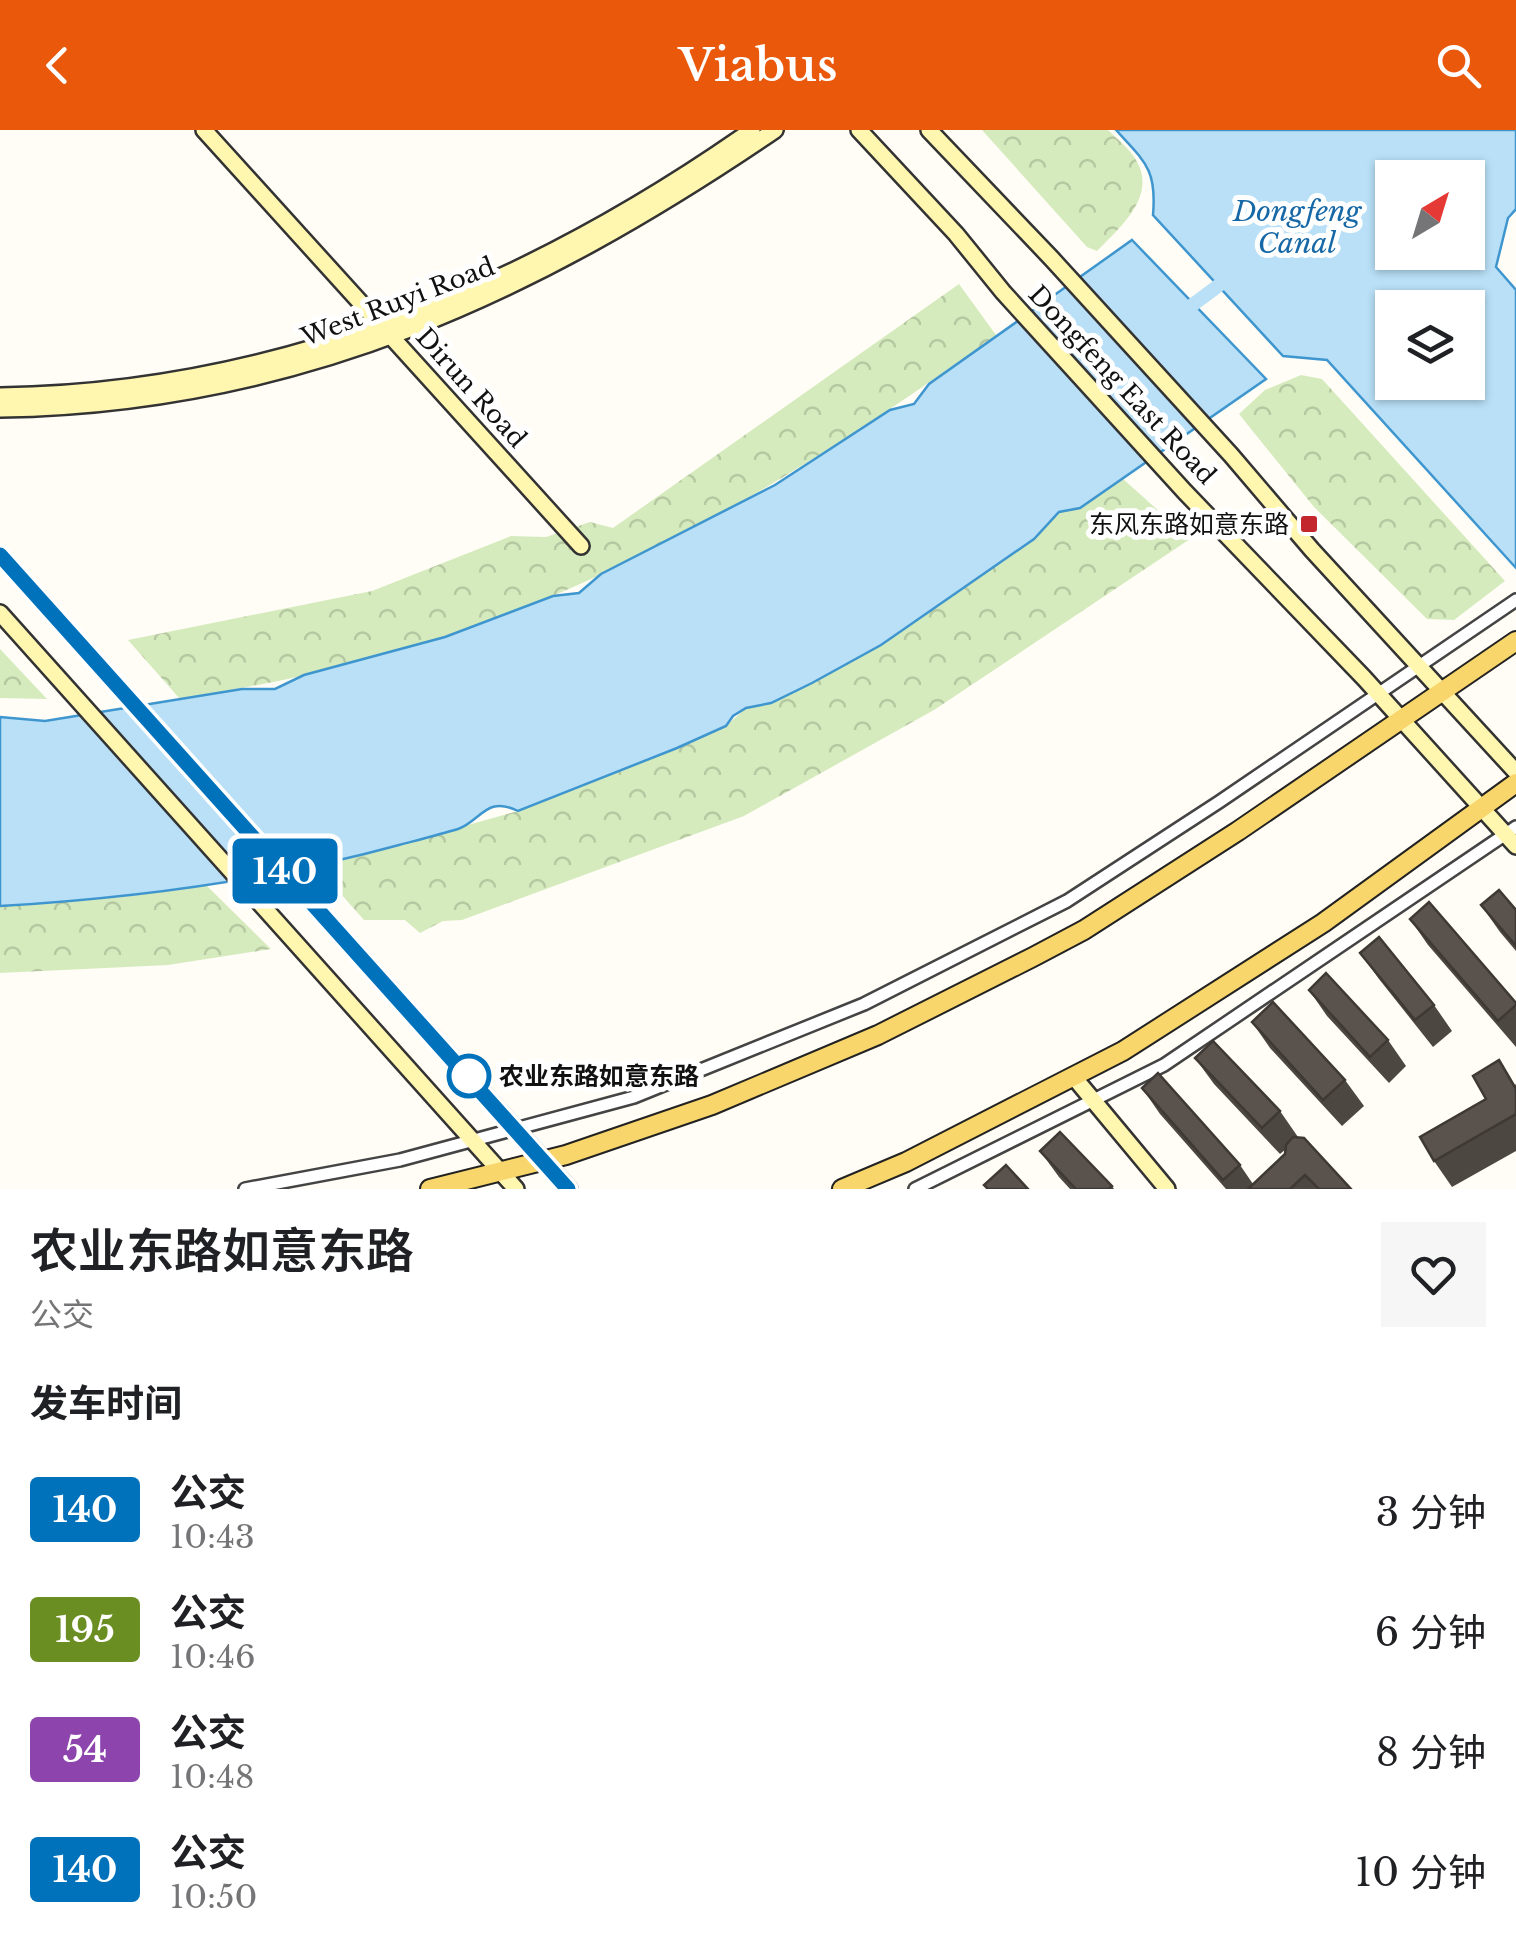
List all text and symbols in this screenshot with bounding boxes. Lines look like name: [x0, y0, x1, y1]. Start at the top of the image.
text: Viabus: [678, 37, 838, 93]
icon: back: [30, 38, 85, 93]
icon: search: [1431, 38, 1486, 93]
north arrow: [1375, 160, 1485, 270]
map controls: [1375, 160, 1485, 400]
water label: Dongfeng Canal: [1232, 194, 1363, 261]
street label: West Ruyi Road: [296, 251, 499, 353]
street label: Dongfeng East Road: [1022, 279, 1222, 491]
button: layers: [1375, 290, 1485, 400]
street label: Dirun Road: [409, 322, 533, 454]
place label: 东风东路如意东路: [1089, 509, 1289, 540]
marker: 东风东路如意东路: [1298, 513, 1320, 535]
line badge: 140: [228, 838, 342, 904]
text: 140: [253, 850, 317, 893]
marker: 农业东路如意东路: [448, 1055, 490, 1097]
place label: 农业东路如意东路: [499, 1061, 699, 1092]
text: 农业东路如意东路: [30, 1221, 414, 1281]
button: heart: [1381, 1222, 1486, 1327]
text: 公交: [30, 1295, 94, 1335]
text: 发车时间: [30, 1380, 182, 1427]
text: 公交: [170, 1469, 246, 1516]
text: 140: [53, 1488, 117, 1531]
text: 3 分钟: [1376, 1489, 1486, 1536]
text: 10:43: [170, 1517, 255, 1557]
text: 公交: [170, 1589, 246, 1636]
text: 195: [55, 1608, 115, 1651]
text: 6 分钟: [1375, 1609, 1486, 1656]
text: 10:46: [170, 1637, 256, 1677]
text: 公交: [170, 1709, 246, 1756]
text: 54: [63, 1728, 107, 1771]
text: 8 分钟: [1376, 1729, 1486, 1776]
text: 10:48: [170, 1757, 254, 1797]
text: 公交: [170, 1829, 246, 1876]
text: 140: [53, 1848, 117, 1891]
text: 10 分钟: [1355, 1849, 1486, 1896]
text: 10:50: [170, 1877, 257, 1917]

